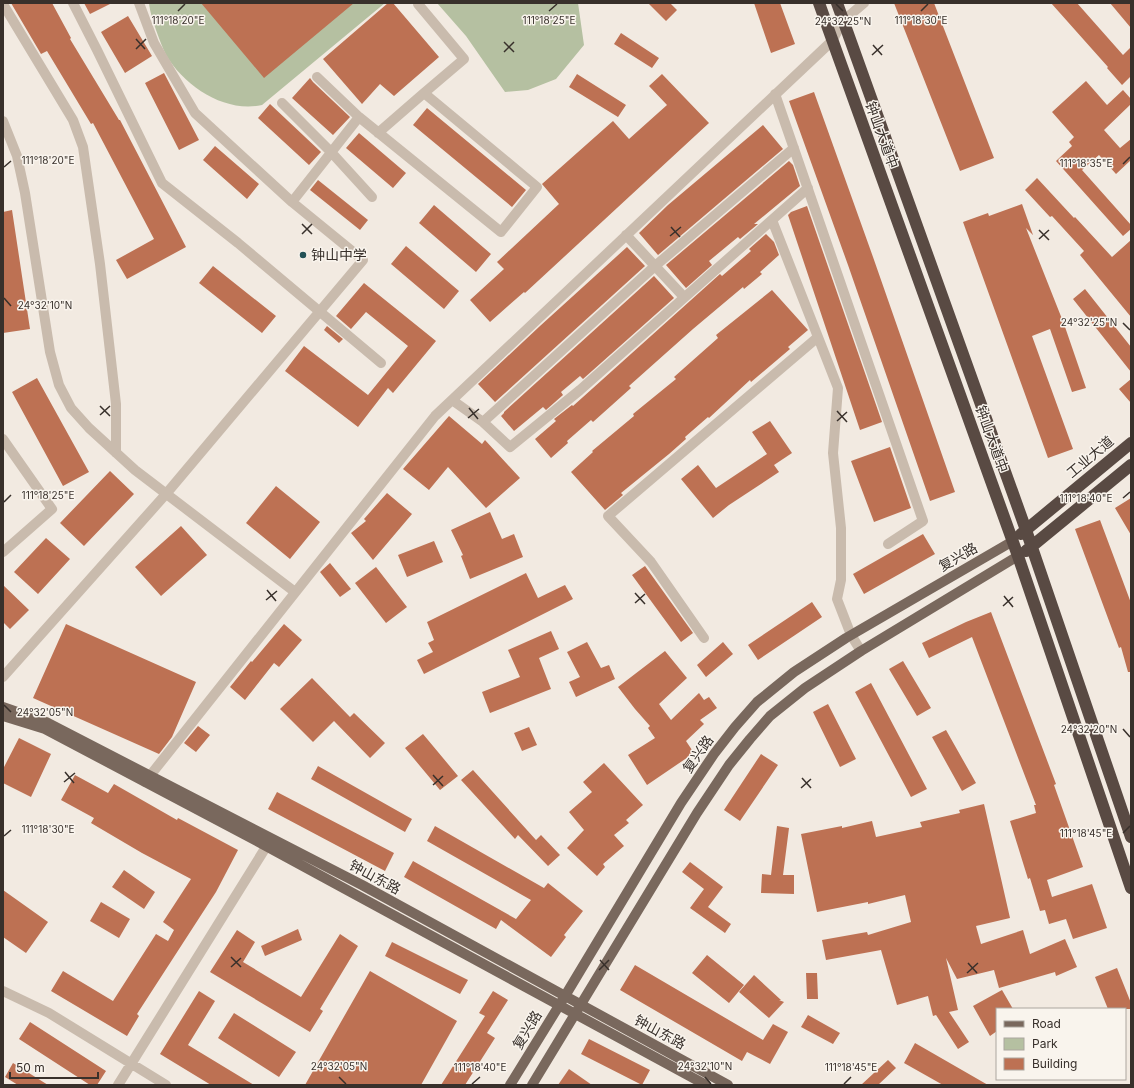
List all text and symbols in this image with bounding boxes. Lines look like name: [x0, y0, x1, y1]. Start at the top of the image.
text: 111°18'20"E: [151, 14, 205, 26]
text: 111°18'25"E: [523, 14, 575, 26]
text: 111°18'30"E: [894, 14, 948, 26]
text: 24°32'25"N: [815, 15, 871, 27]
street label: 钟山大道中: [863, 99, 902, 171]
text: 111°18'20"E: [21, 154, 75, 166]
text: 111°18'35"E: [1060, 157, 1112, 169]
place label: 钟山中学: [311, 246, 367, 263]
marker: 钟山中学: [298, 250, 308, 260]
text: 24°32'10"N: [18, 299, 72, 311]
text: 24°32'25"N: [1061, 316, 1117, 328]
street label: 钟山大道中: [973, 403, 1012, 475]
street label: 工业大道: [1063, 432, 1117, 481]
text: 111°18'25"E: [22, 489, 74, 501]
text: 111°18'40"E: [1060, 492, 1112, 504]
street label: 复兴路: [935, 539, 980, 574]
text: 24°32'05"N: [17, 706, 73, 718]
text: 24°32'20"N: [1061, 723, 1117, 735]
street label: 复兴路: [679, 732, 717, 776]
text: 111°18'30"E: [21, 823, 75, 835]
text: 111°18'45"E: [1060, 827, 1112, 839]
street label: 钟山东路: [347, 856, 404, 897]
street label: 复兴路: [508, 1007, 545, 1052]
legend: [996, 1008, 1126, 1080]
street label: 钟山东路: [632, 1011, 689, 1052]
text: Road: [1032, 1016, 1061, 1031]
text: Park: [1032, 1036, 1058, 1051]
scale bar: [10, 1054, 98, 1080]
text: Building: [1032, 1056, 1077, 1071]
text: 50 m: [16, 1060, 45, 1075]
text: 24°32'05"N: [311, 1060, 367, 1072]
text: 24°32'10"N: [678, 1060, 732, 1072]
text: 111°18'40"E: [454, 1061, 506, 1073]
text: 111°18'45"E: [825, 1061, 877, 1073]

